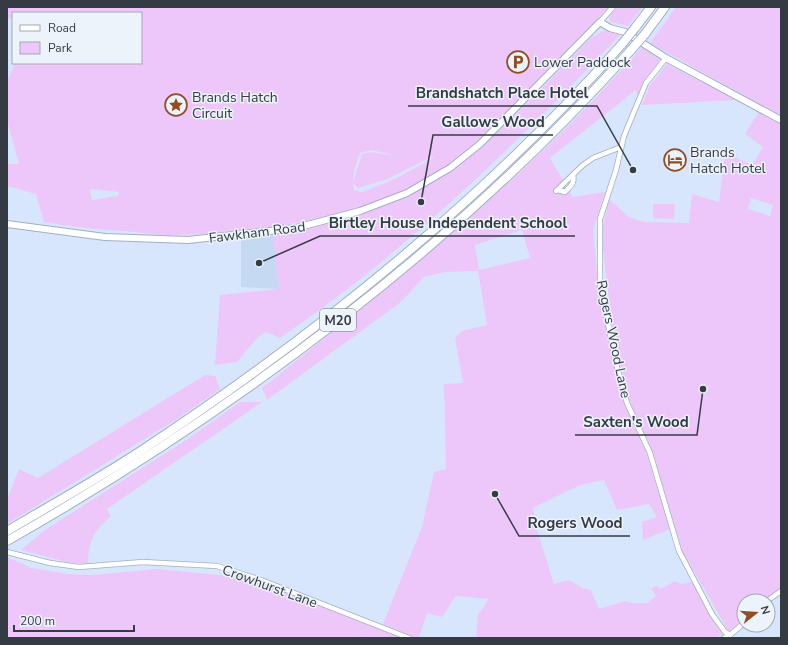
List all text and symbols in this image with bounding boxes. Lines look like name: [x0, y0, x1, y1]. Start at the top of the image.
legend: [12, 12, 142, 64]
text: Road: [48, 20, 76, 36]
text: Park: [48, 40, 73, 56]
parking icon: Lower Paddock: [505, 49, 531, 75]
place label: Lower Paddock: [534, 53, 631, 72]
callout: Brandshatch Place Hotel: [408, 79, 597, 106]
text: Brandshatch Place Hotel: [416, 83, 589, 103]
place label: Brands Hatch Circuit: [192, 88, 278, 123]
place icon: Brands Hatch Circuit: [163, 92, 189, 118]
callout: Gallows Wood: [433, 108, 553, 135]
text: Gallows Wood: [441, 112, 545, 132]
place label: Brands Hatch Hotel: [690, 143, 767, 178]
hotel icon: Brands Hatch Hotel: [662, 147, 688, 173]
callout: Birtley House Independent School: [320, 209, 575, 236]
text: Birtley House Independent School: [329, 213, 567, 233]
street label: Fawkham Road: [208, 217, 306, 248]
street label: Rogers Wood Lane: [592, 278, 635, 400]
road number: M20: [320, 309, 356, 331]
callout: Saxten's Wood: [575, 408, 697, 435]
text: Saxten's Wood: [583, 412, 689, 432]
callout: Rogers Wood: [519, 509, 630, 536]
text: Rogers Wood: [527, 513, 623, 533]
street label: Crowhurst Lane: [220, 560, 320, 613]
north arrow: [736, 593, 776, 633]
text: N: [757, 604, 773, 616]
scale bar: [14, 607, 134, 633]
text: 200 m: [20, 613, 55, 629]

